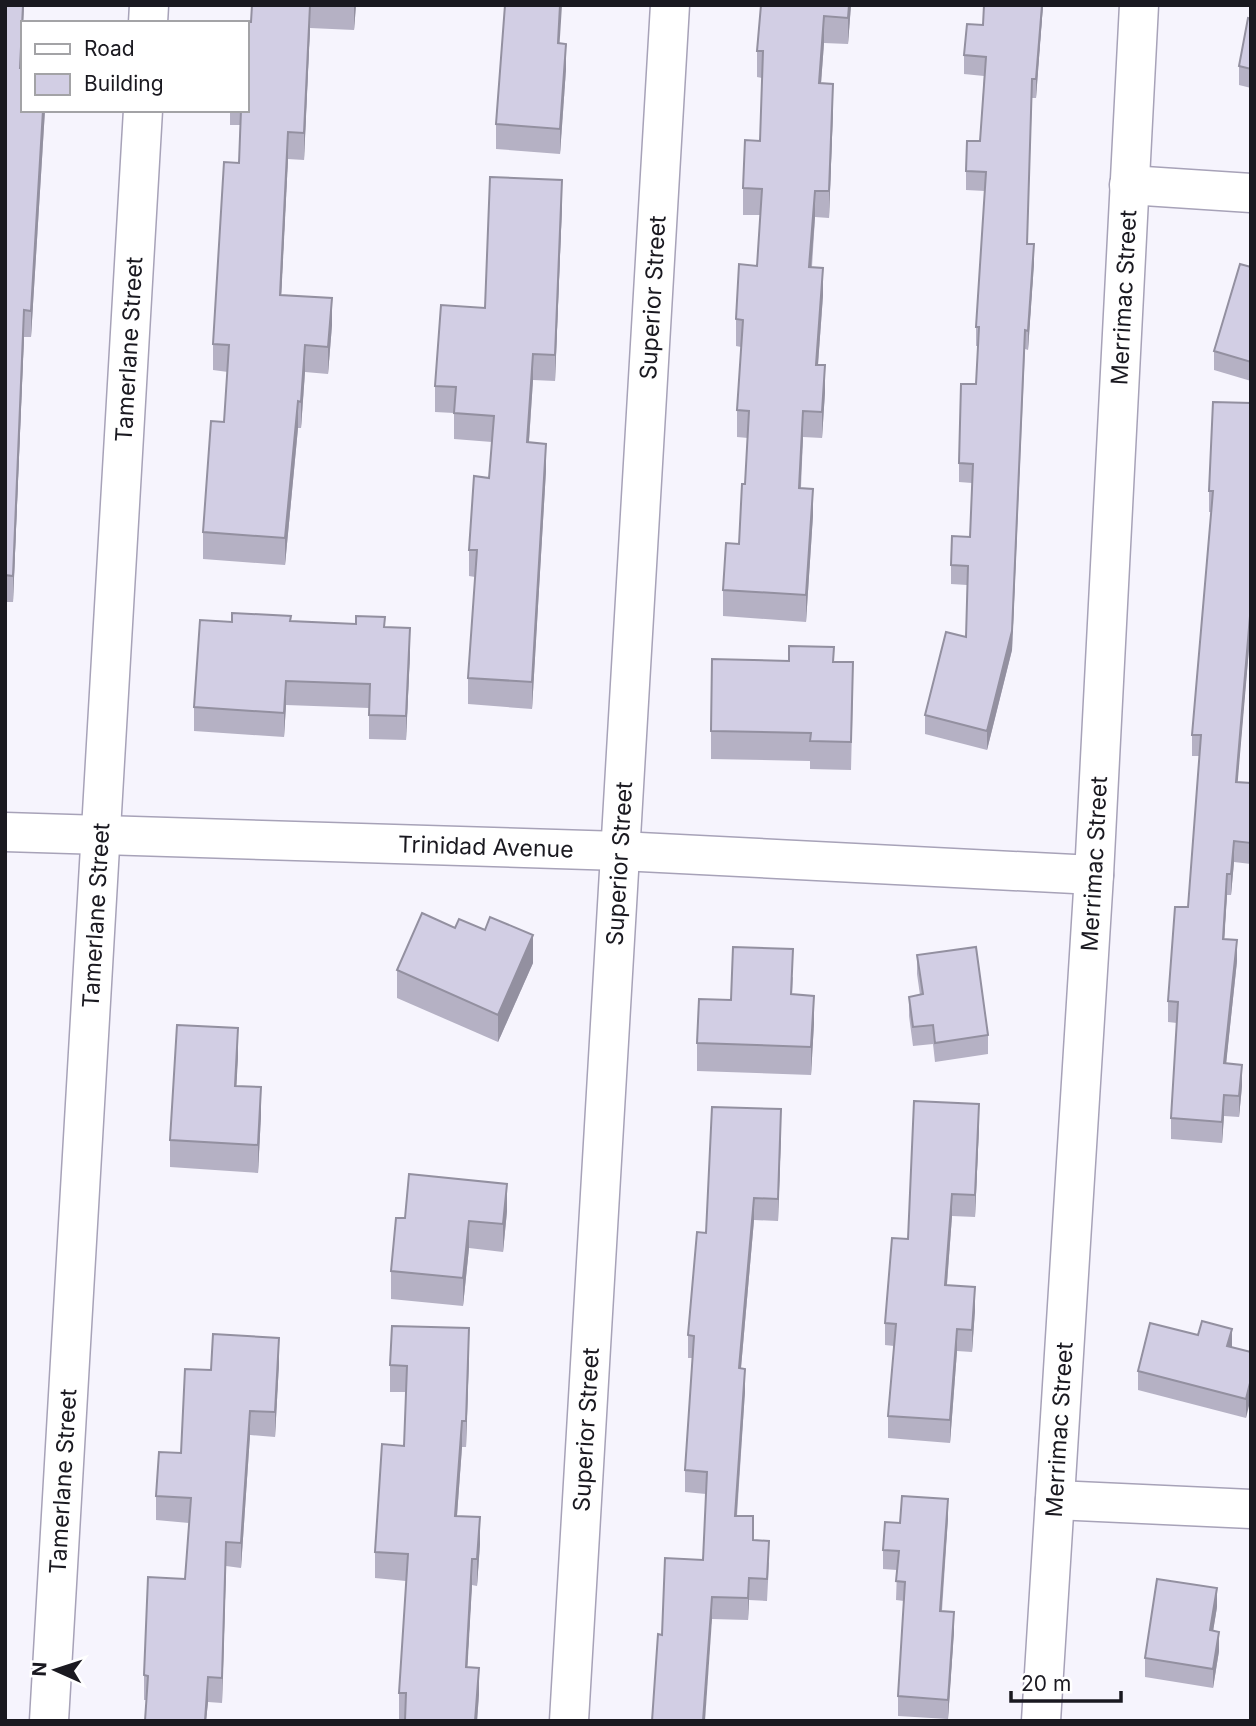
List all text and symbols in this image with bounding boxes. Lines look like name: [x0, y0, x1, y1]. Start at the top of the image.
legend: [21, 21, 248, 112]
text: Road: [84, 36, 135, 61]
text: Building: [84, 71, 164, 96]
street label: Merrimac Street: [1105, 209, 1142, 386]
street label: Superior Street: [634, 214, 672, 380]
street label: Tamerlane Street: [110, 255, 148, 443]
street label: Merrimac Street: [1075, 775, 1113, 952]
street label: Superior Street: [601, 780, 638, 946]
street label: Tamerlane Street: [77, 821, 115, 1009]
street label: Trinidad Avenue: [398, 830, 574, 864]
street label: Merrimac Street: [1040, 1341, 1079, 1518]
street label: Superior Street: [567, 1346, 605, 1512]
street label: Tamerlane Street: [44, 1387, 82, 1575]
north arrow: [21, 1635, 91, 1705]
scale bar: [1011, 1660, 1121, 1704]
text: N: [28, 1661, 51, 1677]
text: 20 m: [1021, 1671, 1071, 1696]

